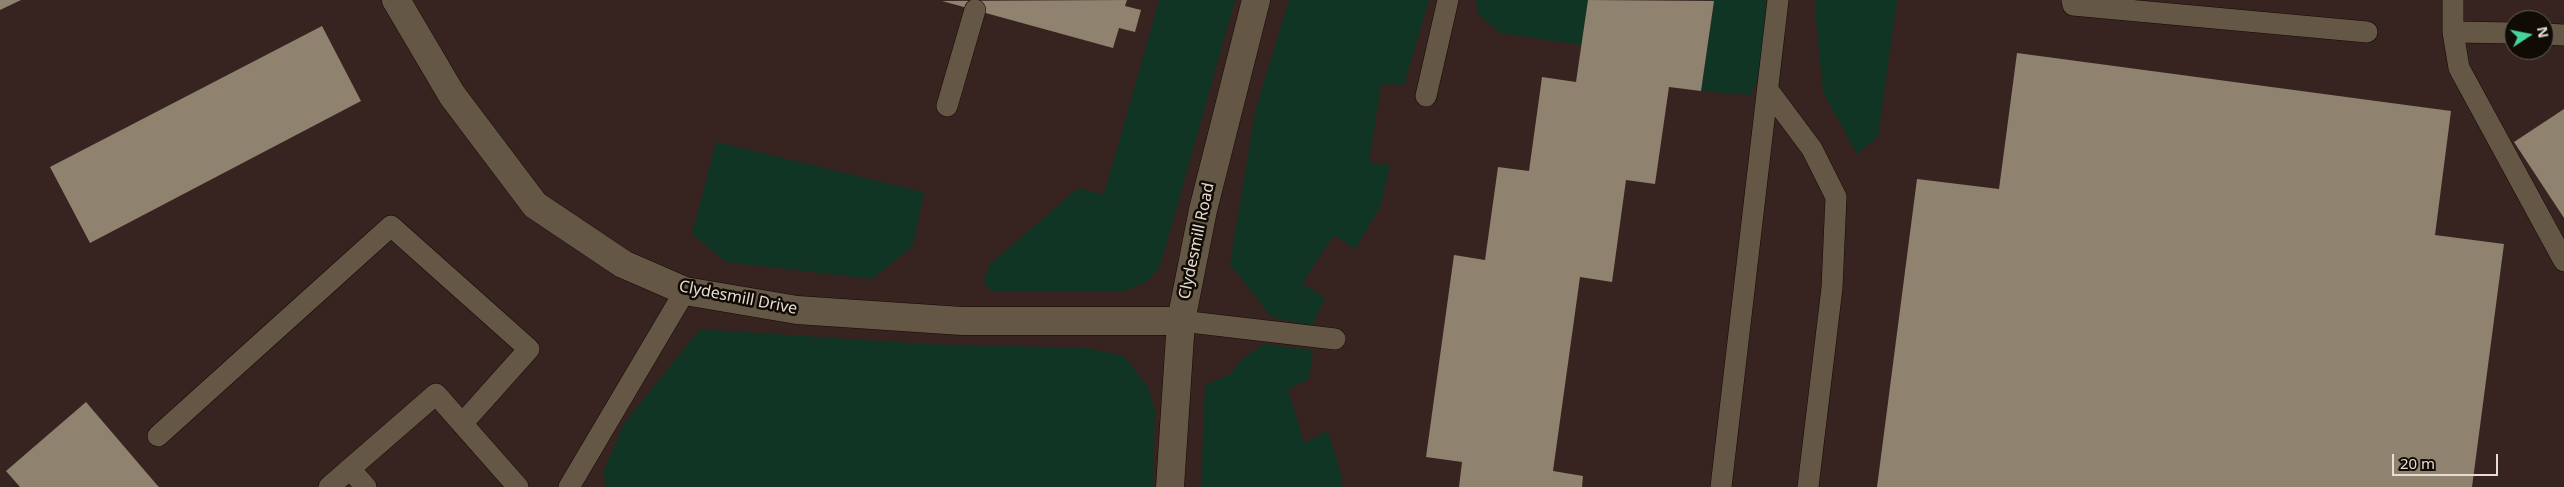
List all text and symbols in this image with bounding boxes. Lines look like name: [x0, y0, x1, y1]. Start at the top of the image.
north arrow: [2504, 10, 2554, 60]
text: N: [2533, 25, 2554, 40]
street label: Clydesmill Road: [1175, 181, 1219, 301]
street label: Clydesmill Drive: [677, 277, 799, 319]
scale bar: [2394, 444, 2500, 476]
text: 20 m: [2400, 453, 2435, 473]

